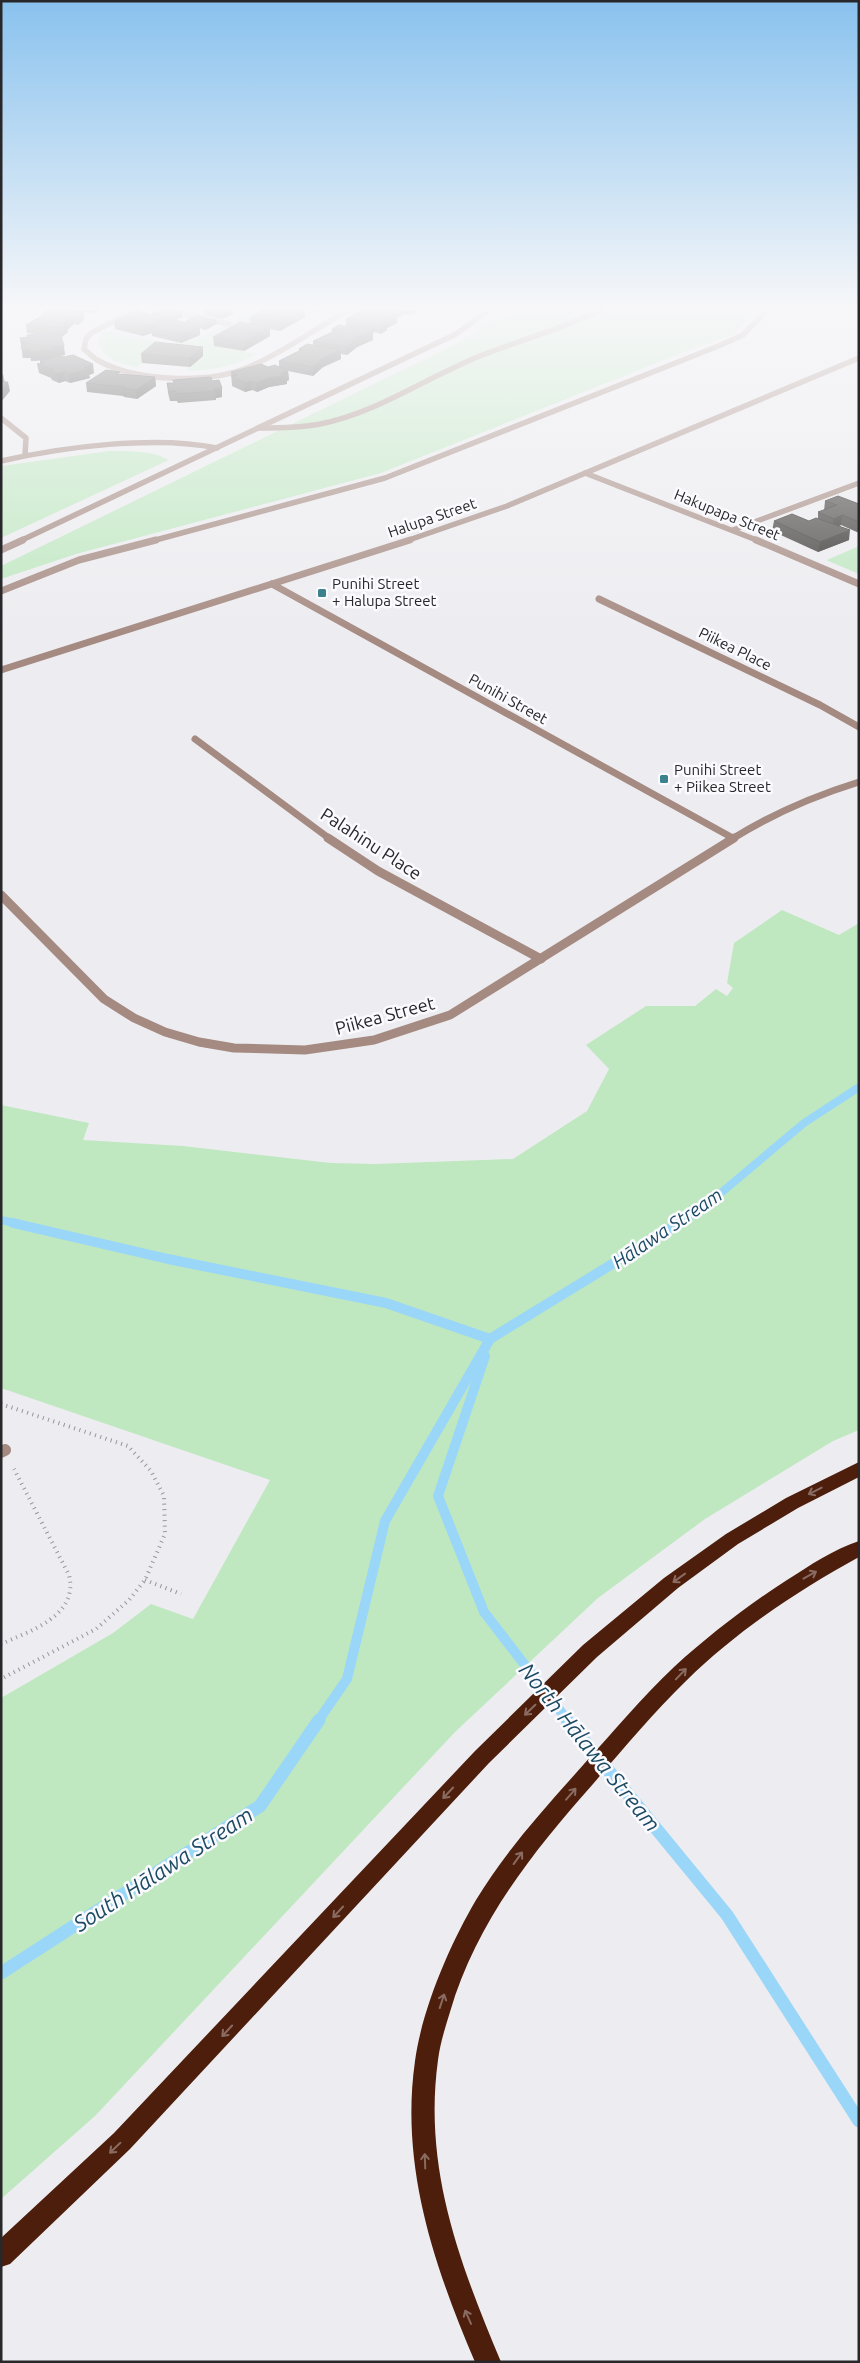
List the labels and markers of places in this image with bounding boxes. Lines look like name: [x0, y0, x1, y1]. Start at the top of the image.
place label: Punihi Street + Halupa Street: [332, 575, 436, 609]
marker: Punihi Street + Halupa Street: [316, 587, 328, 599]
place label: Punihi Street + Piikea Street: [674, 761, 771, 795]
marker: Punihi Street + Piikea Street: [658, 773, 670, 785]

